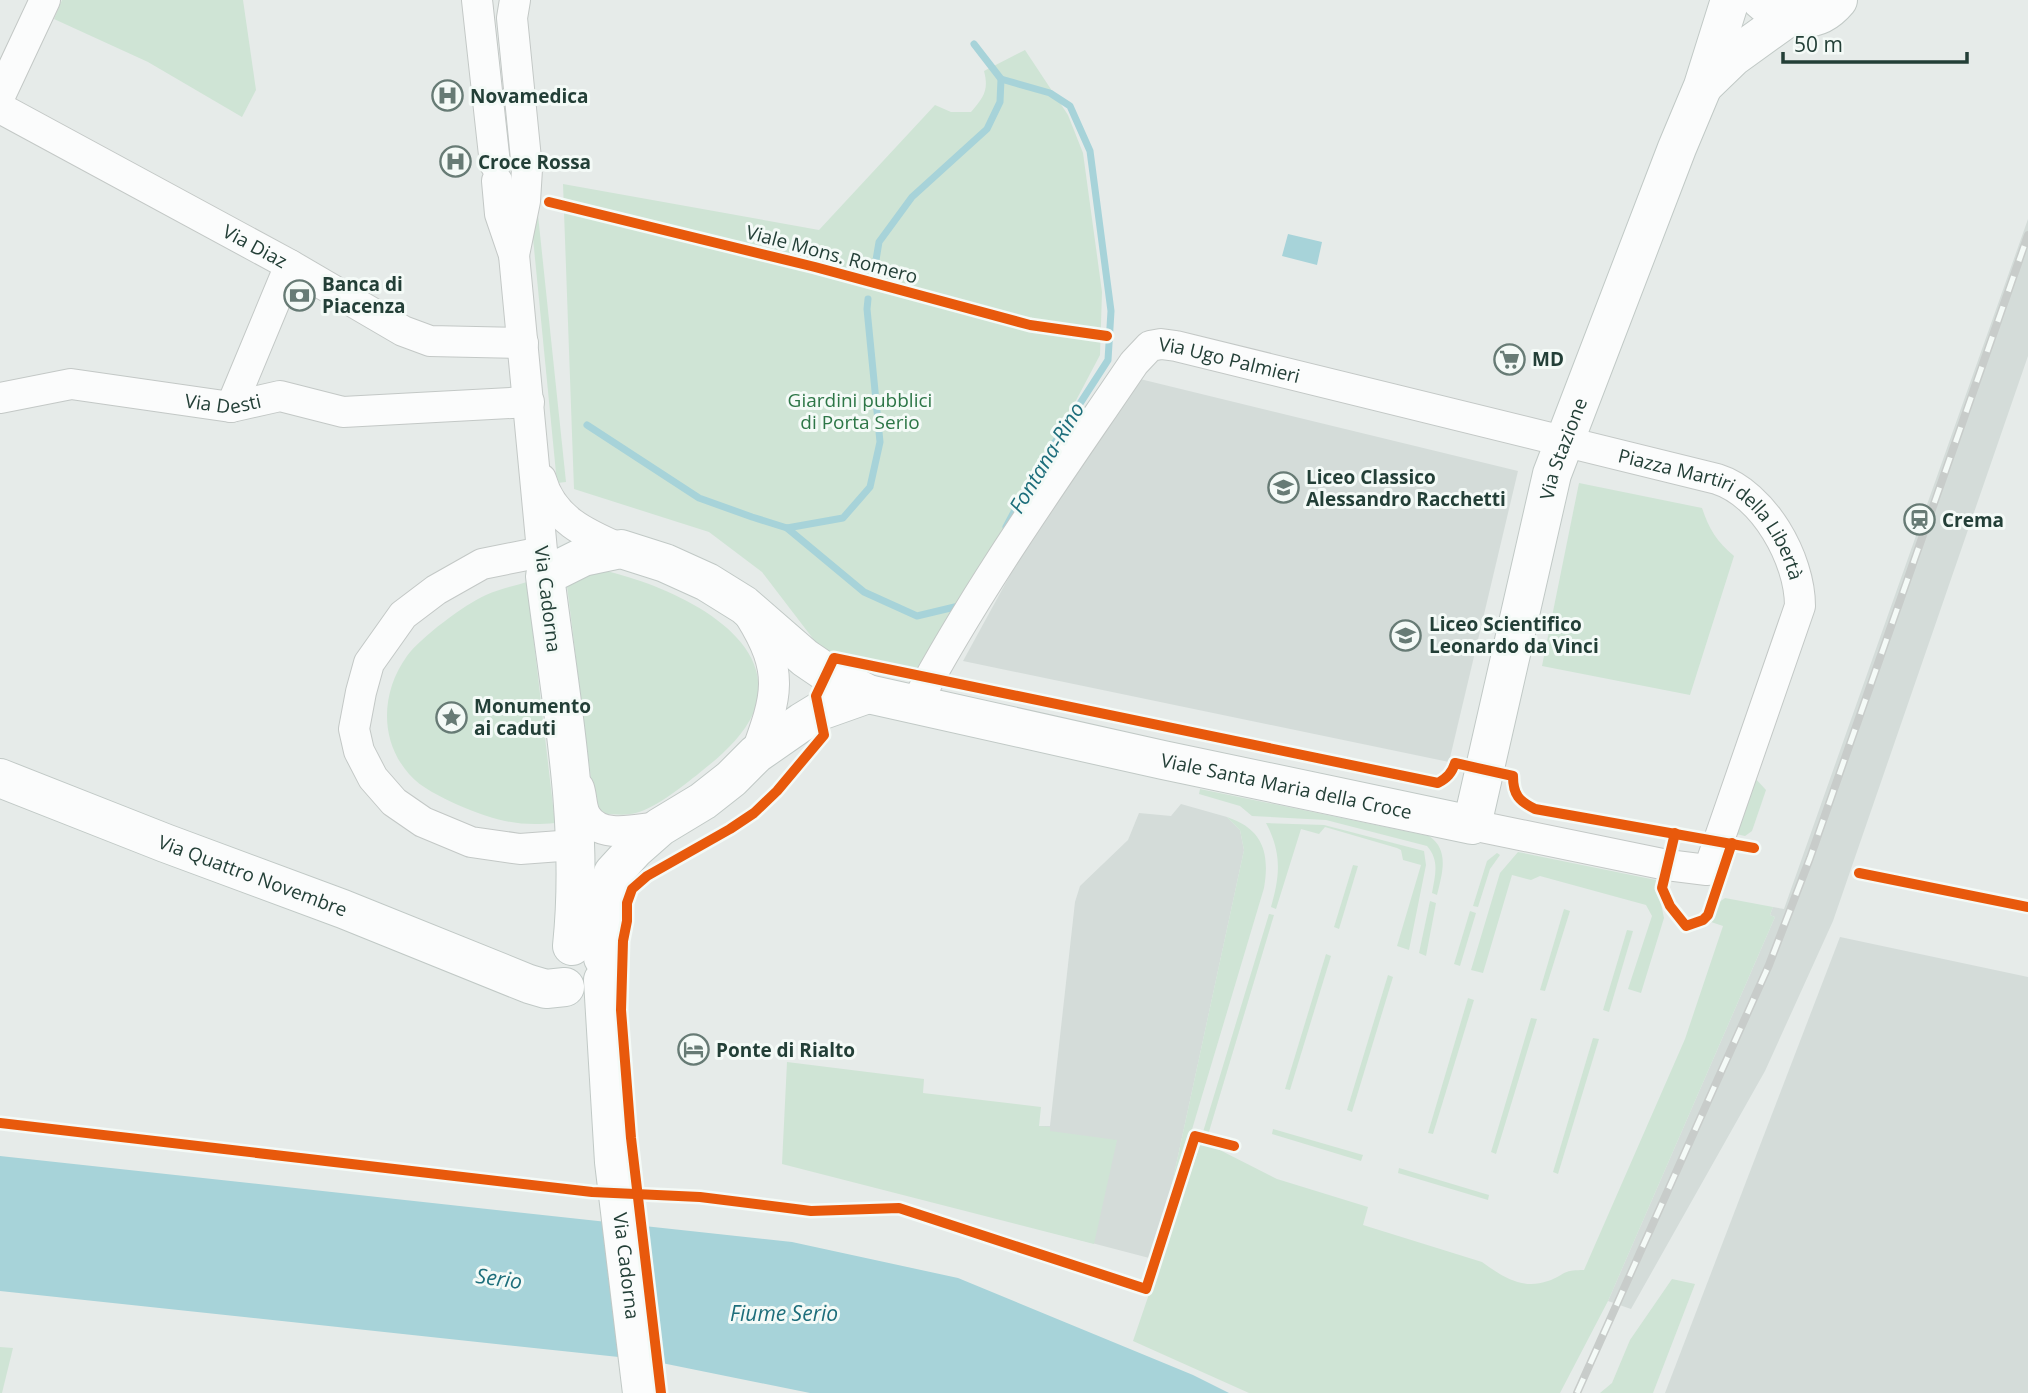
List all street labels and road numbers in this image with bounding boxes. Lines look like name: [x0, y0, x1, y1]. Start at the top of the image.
street label: Via Diaz: [218, 218, 292, 274]
street label: Viale Mons. Romero: [743, 219, 921, 289]
street label: Via Ugo Palmieri: [1157, 331, 1303, 389]
street label: Via Desti: [183, 388, 263, 420]
street label: Via Stazione: [1534, 394, 1593, 502]
street label: Piazza Martiri della Libertà: [1616, 442, 1809, 583]
street label: Via Cadorna: [529, 544, 567, 654]
street label: Viale Santa Maria della Croce: [1158, 747, 1414, 825]
street label: Via Quattro Novembre: [154, 829, 351, 922]
street label: Via Cadorna: [607, 1211, 646, 1321]

